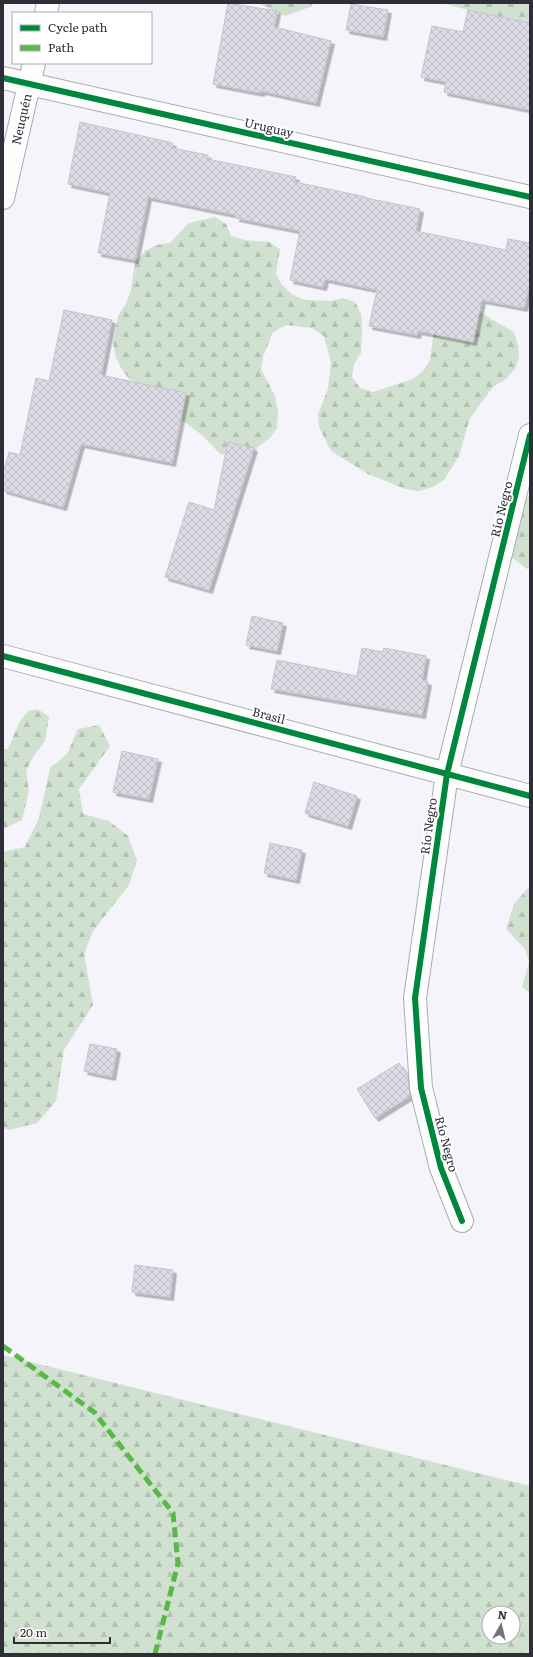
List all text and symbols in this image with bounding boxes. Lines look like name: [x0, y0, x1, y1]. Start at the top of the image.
legend: [12, 12, 152, 64]
text: Cycle path: [48, 18, 108, 36]
text: Path: [48, 38, 74, 56]
street label: Neuquén: [6, 92, 36, 146]
street label: Uruguay: [243, 113, 295, 141]
street label: Río Negro: [485, 479, 517, 539]
street label: Brasil: [251, 702, 287, 728]
street label: Río Negro: [415, 796, 441, 856]
street label: Río Negro: [431, 1114, 463, 1174]
north arrow: [481, 1605, 521, 1645]
text: N: [497, 1606, 508, 1623]
scale bar: [14, 1619, 110, 1645]
text: 20 m: [20, 1623, 47, 1641]

